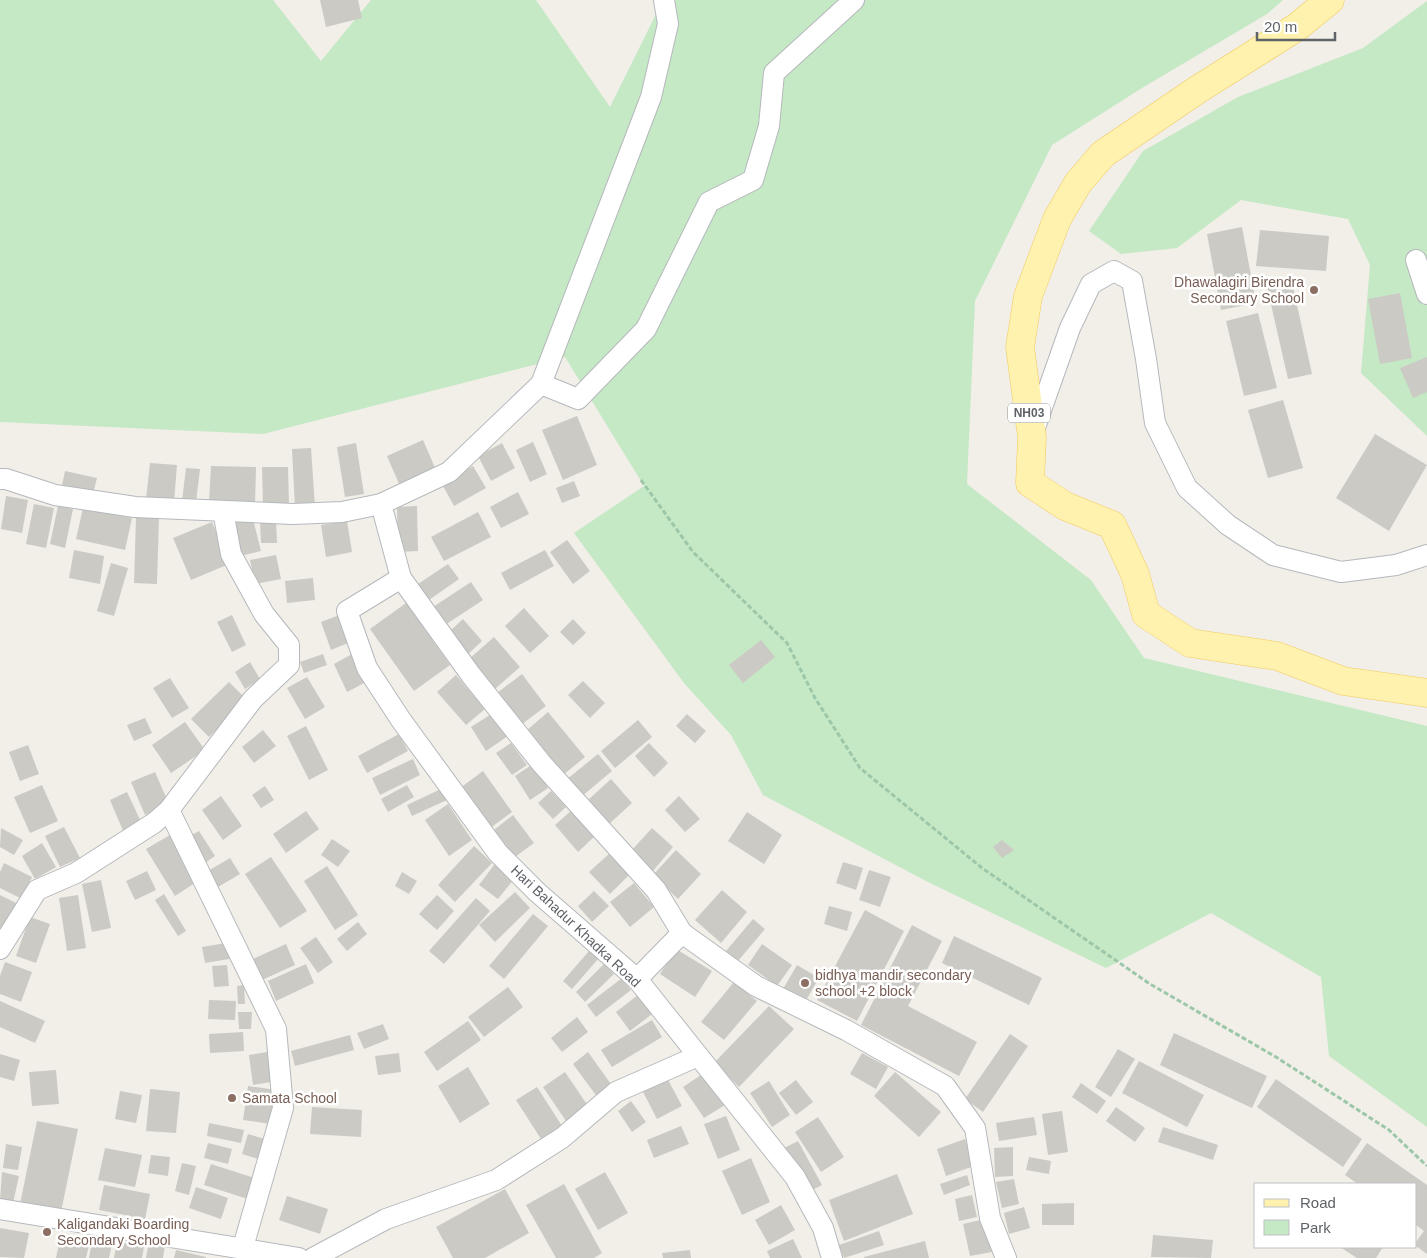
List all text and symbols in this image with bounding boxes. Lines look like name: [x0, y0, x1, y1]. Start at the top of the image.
scale bar: [1257, 10, 1334, 42]
text: 20 m: [1264, 18, 1297, 35]
place label: Dhawalagiri Birendra Secondary School: [1174, 274, 1304, 306]
marker: Dhawalagiri Birendra Secondary School: [1308, 284, 1320, 296]
road number: NH03: [1008, 403, 1050, 422]
street label: Hari Bahadur Khadka Road: [508, 862, 644, 990]
place label: bidhya mandir secondary school +2 block: [815, 967, 971, 999]
marker: bidhya mandir secondary school +2 block: [799, 977, 811, 989]
place label: Samata School: [242, 1090, 337, 1106]
marker: Samata School: [226, 1092, 238, 1104]
legend: [1254, 1183, 1417, 1248]
text: Road: [1300, 1194, 1336, 1211]
place label: Kaligandaki Boarding Secondary School: [57, 1216, 189, 1248]
text: Park: [1300, 1219, 1331, 1236]
marker: Kaligandaki Boarding Secondary School: [41, 1226, 53, 1238]

